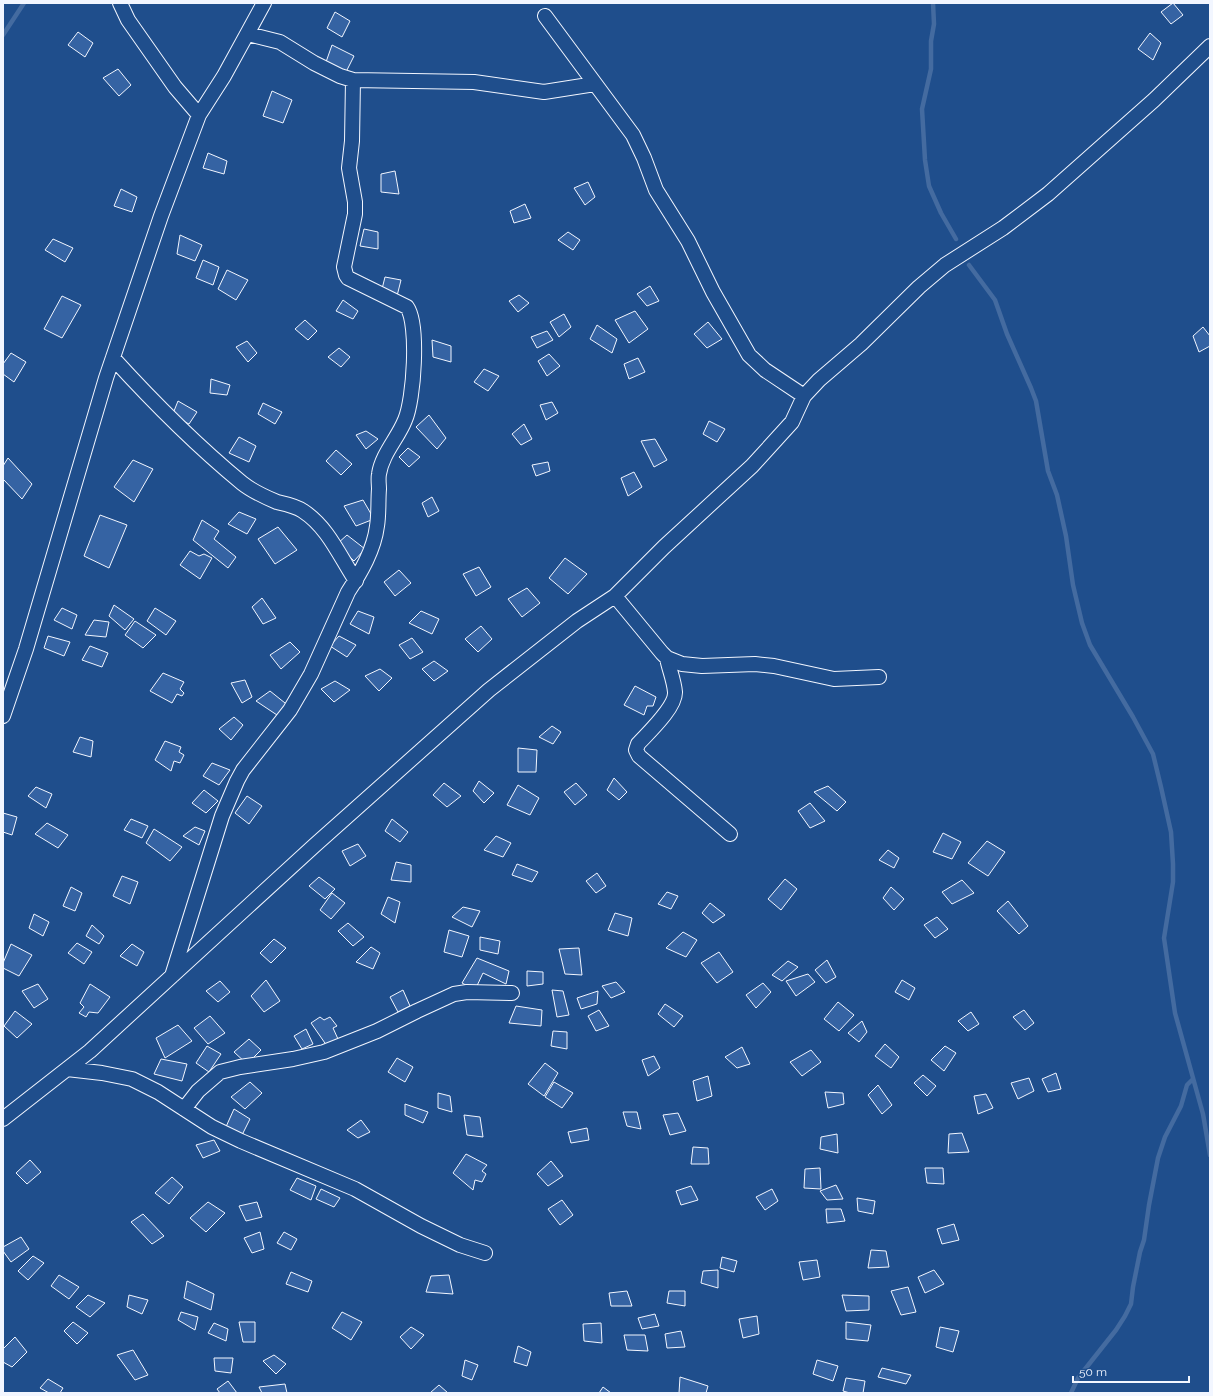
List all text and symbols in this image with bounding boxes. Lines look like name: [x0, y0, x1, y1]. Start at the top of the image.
scale bar: [1073, 1358, 1189, 1384]
text: 50 m: [1079, 1365, 1107, 1379]

